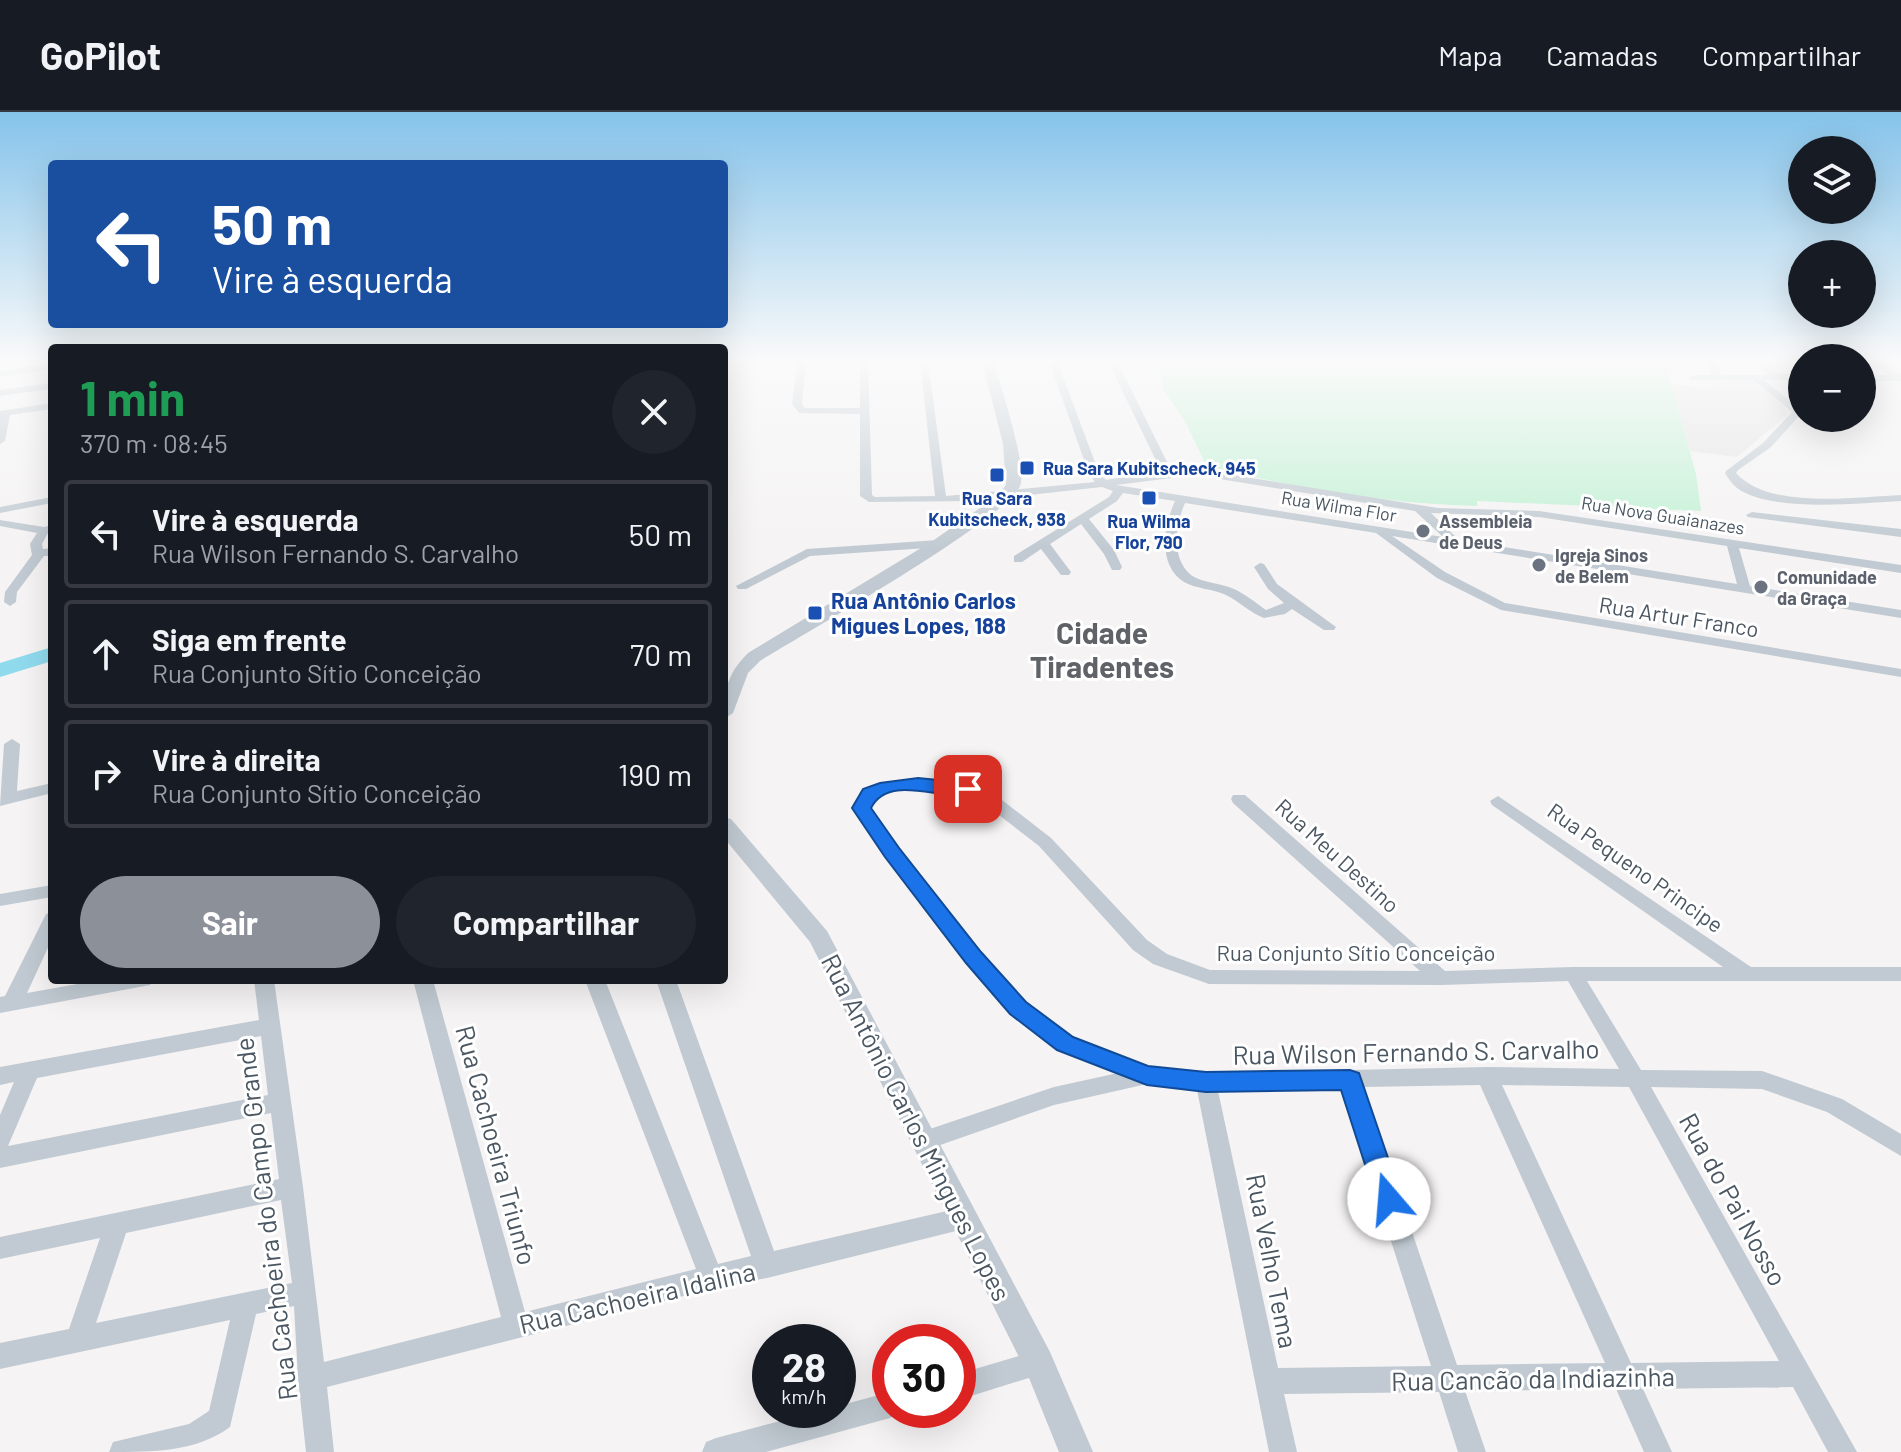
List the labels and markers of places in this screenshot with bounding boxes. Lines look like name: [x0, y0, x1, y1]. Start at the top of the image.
place label: Rua Sara Kubitscheck, 945: [1043, 457, 1256, 479]
marker: Rua Sara Kubitscheck, 945: [1018, 459, 1036, 477]
marker: Rua Sara Kubitscheck, 938: [988, 466, 1006, 484]
place label: Rua Sara Kubitscheck, 938: [928, 487, 1066, 530]
marker: Rua Wilma Flor, 790: [1140, 489, 1158, 507]
place label: Rua Wilma Flor, 790: [1107, 510, 1191, 553]
place label: Assembleia de Deus: [1439, 510, 1532, 553]
marker: Assembleia de Deus: [1414, 522, 1432, 540]
place label: Igreja Sinos de Belem: [1555, 544, 1648, 587]
marker: Igreja Sinos de Belem: [1530, 556, 1548, 574]
place label: Comunidade da Graça: [1777, 566, 1877, 609]
marker: Comunidade da Graça: [1752, 578, 1770, 596]
place label: Rua Antônio Carlos Migues Lopes, 188: [831, 587, 1016, 638]
marker: Rua Antônio Carlos Migues Lopes, 188: [806, 604, 824, 622]
pin: [934, 755, 1002, 823]

